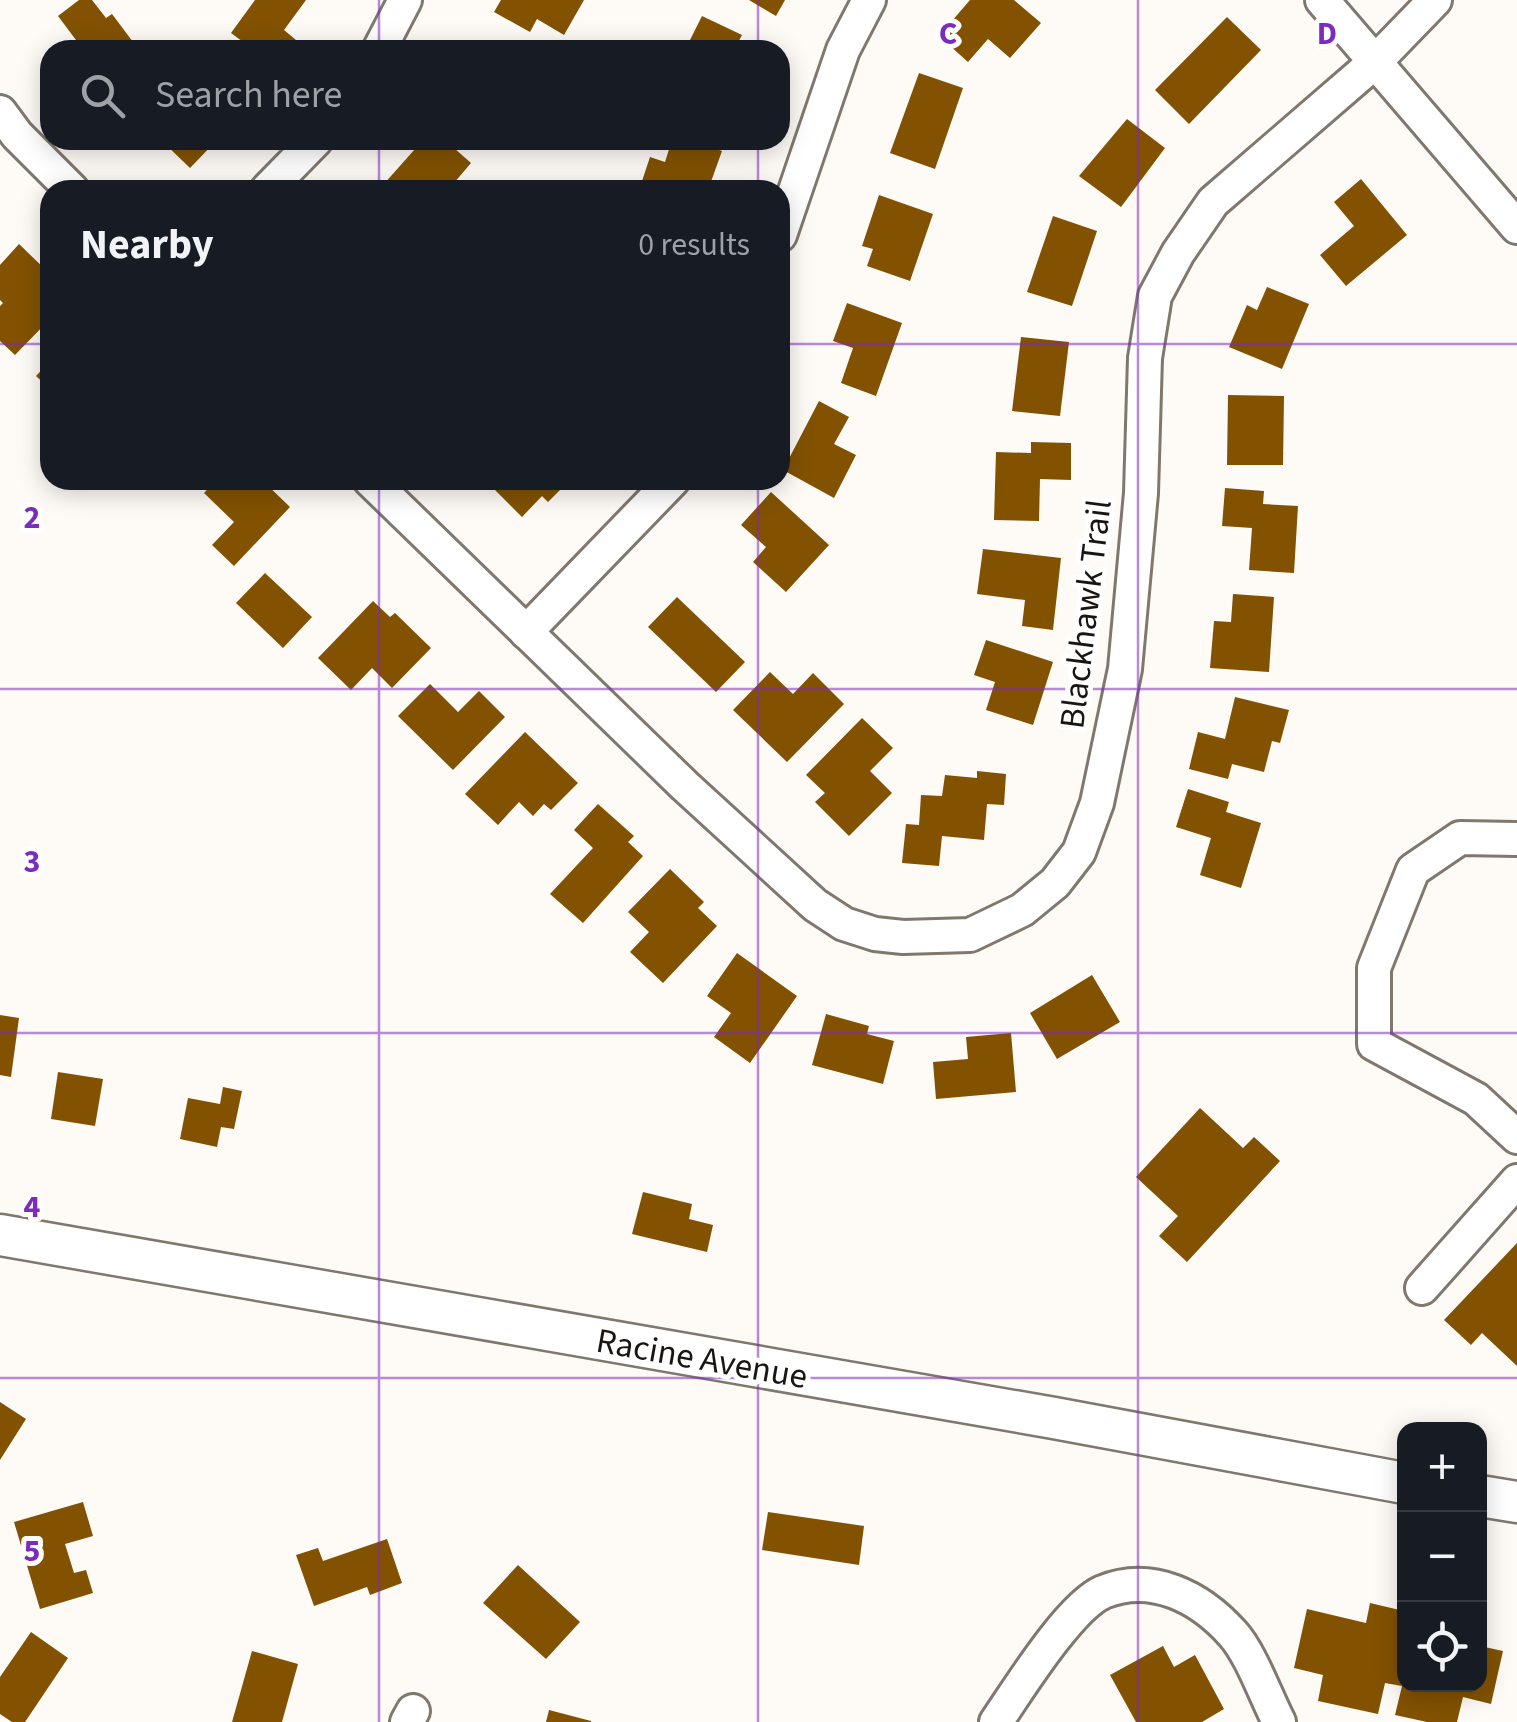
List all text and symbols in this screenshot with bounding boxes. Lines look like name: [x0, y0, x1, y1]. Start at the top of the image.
text: C: [939, 11, 957, 57]
text: D: [1317, 11, 1337, 57]
search box: [40, 40, 790, 150]
icon: search: [75, 68, 130, 123]
text: Search here: [155, 68, 342, 122]
text: Nearby: [80, 215, 214, 275]
text: 0 results: [638, 222, 750, 268]
text: 2: [24, 495, 40, 541]
street label: Blackhawk Trail: [1047, 497, 1125, 731]
text: 3: [24, 839, 40, 885]
text: 4: [24, 1184, 41, 1230]
street label: Racine Avenue: [592, 1316, 811, 1402]
map controls: [1397, 1422, 1487, 1692]
button: +: [1397, 1422, 1487, 1512]
button: −: [1397, 1512, 1487, 1602]
text: 5: [24, 1528, 40, 1574]
button: locate: [1397, 1602, 1487, 1692]

